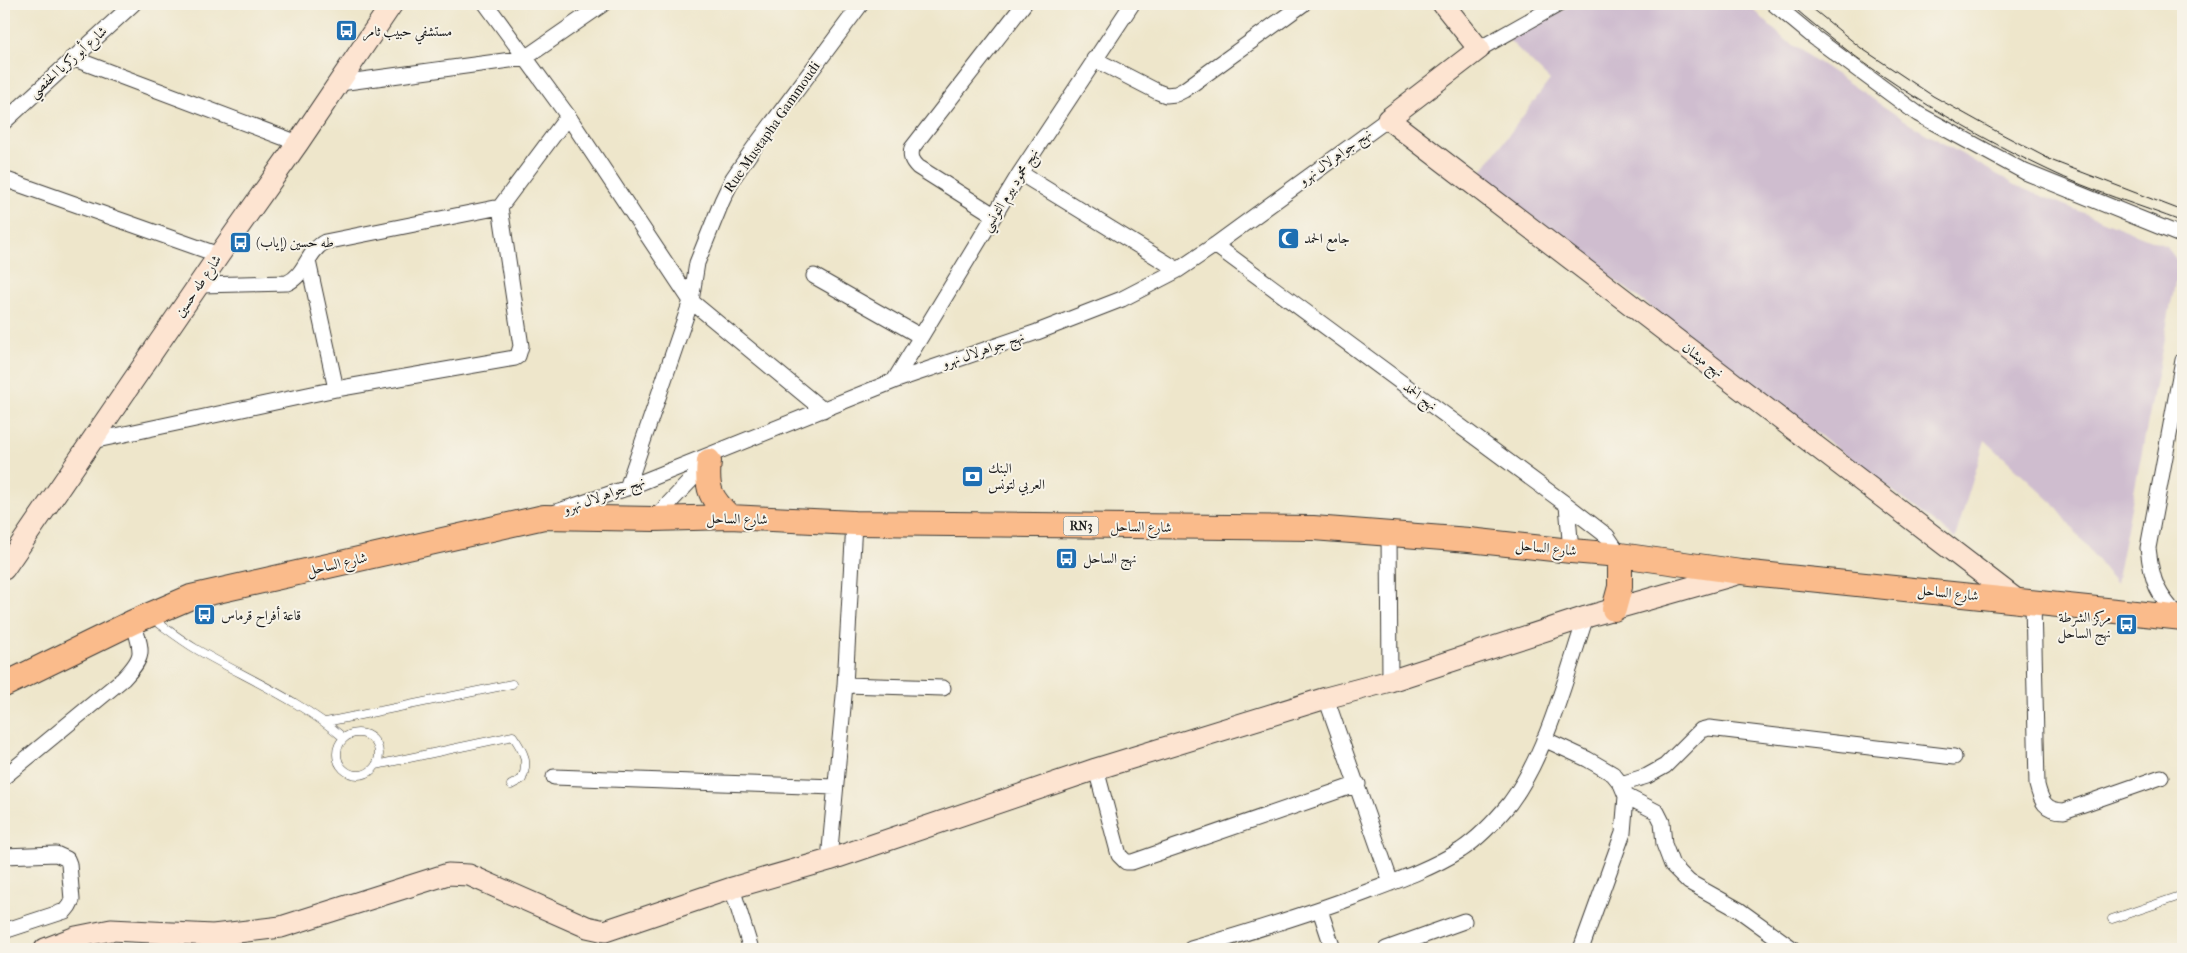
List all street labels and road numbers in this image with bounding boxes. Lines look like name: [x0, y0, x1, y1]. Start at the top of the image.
street label: شارع أبو زكريا الحفصي: [24, 21, 114, 105]
street label: Rue Mustapha Gammoudi: [720, 58, 824, 196]
street label: نهج جواهرلال نهرو: [1294, 125, 1377, 194]
street label: نهج محمود بيرم التونسي: [978, 145, 1046, 237]
street label: شارع طه حسين: [171, 252, 227, 322]
street label: نهج جواهرلال نهرو: [938, 328, 1028, 376]
street label: نهج ميشان: [1677, 339, 1727, 384]
street label: نهج الحمد: [1397, 378, 1440, 417]
street label: نهج جواهرلال نهرو: [559, 472, 649, 522]
street label: شارع الساحل: [706, 510, 768, 531]
road number: RN3: [1064, 516, 1098, 536]
street label: شارع الساحل: [1110, 518, 1172, 539]
street label: شارع الساحل: [1514, 536, 1577, 563]
street label: شارع الساحل: [305, 549, 370, 582]
street label: شارع الساحل: [1916, 581, 1979, 608]

